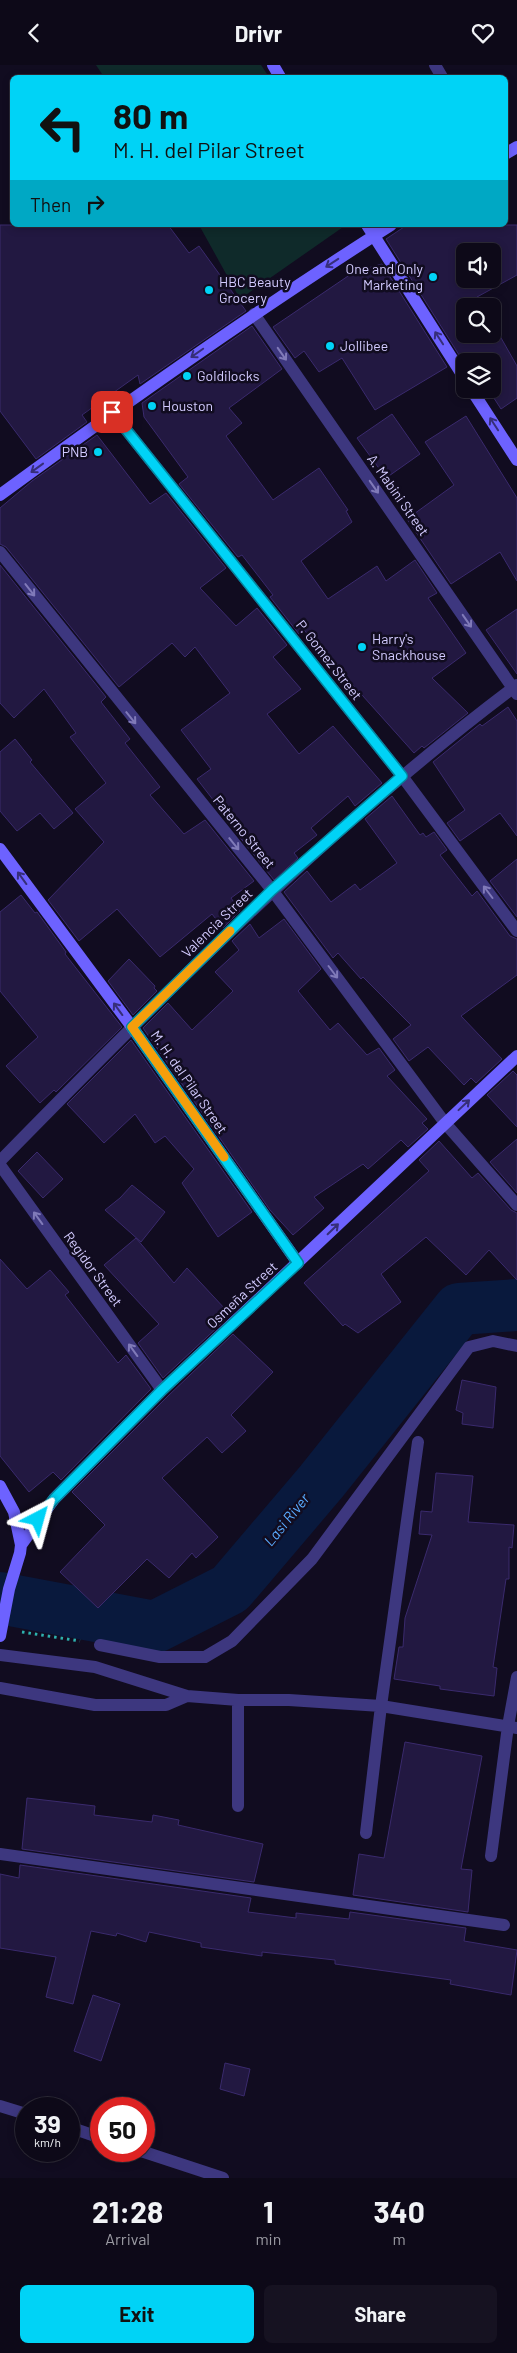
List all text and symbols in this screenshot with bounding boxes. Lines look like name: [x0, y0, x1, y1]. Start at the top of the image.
icon: back: [20, 19, 48, 47]
icon: heart: [469, 19, 497, 47]
text: Drivr: [235, 20, 282, 46]
text: 80 m: [113, 94, 188, 136]
icon: left: [30, 95, 95, 160]
text: M. H. del Pilar Street: [113, 136, 305, 162]
icon: right: [81, 190, 109, 218]
text: Then: [30, 193, 71, 216]
map controls: [456, 243, 501, 398]
button: sound: [456, 243, 501, 288]
one-way arrow: [326, 258, 340, 268]
place label: One and Only Marketing: [346, 260, 424, 293]
marker: One and Only Marketing: [427, 271, 439, 283]
place label: HBC Beauty Grocery: [219, 273, 291, 306]
marker: HBC Beauty Grocery: [203, 284, 215, 296]
button: search: [456, 298, 501, 343]
one-way arrow: [433, 331, 443, 345]
place label: Jollibee: [340, 337, 388, 354]
marker: Jollibee: [324, 340, 336, 352]
one-way arrow: [277, 346, 287, 360]
one-way arrow: [190, 348, 204, 358]
button: layers: [456, 353, 501, 398]
place label: Goldilocks: [197, 367, 260, 384]
marker: Goldilocks: [181, 370, 193, 382]
pin: [91, 391, 133, 433]
place label: Houston: [162, 397, 213, 414]
icon: arrive: [98, 398, 126, 426]
marker: Houston: [146, 400, 158, 412]
one-way arrow: [489, 418, 499, 432]
place label: PNB: [62, 443, 88, 460]
marker: PNB: [92, 446, 104, 458]
street label: A. Mabini Street: [364, 451, 433, 539]
one-way arrow: [30, 463, 44, 473]
one-way arrow: [369, 480, 379, 494]
one-way arrow: [25, 584, 36, 597]
one-way arrow: [462, 614, 472, 628]
street label: P. Gomez Street: [293, 616, 366, 703]
place label: Harry's Snackhouse: [372, 630, 446, 663]
marker: Harry's Snackhouse: [356, 641, 368, 653]
one-way arrow: [126, 711, 137, 724]
street label: Paterno Street: [210, 792, 279, 872]
one-way arrow: [229, 837, 240, 850]
one-way arrow: [17, 871, 27, 885]
street label: Valencia Street: [178, 885, 256, 961]
one-way arrow: [483, 885, 493, 899]
one-way arrow: [328, 965, 338, 979]
one-way arrow: [113, 1003, 124, 1016]
street label: M. H. del Pilar Street: [147, 1027, 231, 1137]
one-way arrow: [458, 1099, 470, 1111]
one-way arrow: [33, 1211, 43, 1225]
one-way arrow: [327, 1223, 340, 1235]
street label: Regidor Street: [61, 1228, 126, 1309]
street label: Osmeña Street: [203, 1258, 280, 1332]
one-way arrow: [128, 1343, 138, 1357]
water label: Lasi River: [260, 1489, 313, 1549]
position arrow: [11, 1492, 63, 1544]
speed limit sign: 50: [90, 2097, 155, 2162]
text: 39: [34, 2108, 61, 2138]
text: km/h: [34, 2135, 61, 2149]
text: 21:28: [92, 2193, 163, 2229]
text: 1: [263, 2193, 274, 2229]
text: 340: [373, 2193, 425, 2229]
text: Arrival: [105, 2229, 150, 2248]
text: min: [255, 2229, 281, 2248]
text: m: [393, 2229, 406, 2248]
button: Exit: [20, 2285, 254, 2343]
button: Share: [264, 2285, 497, 2343]

